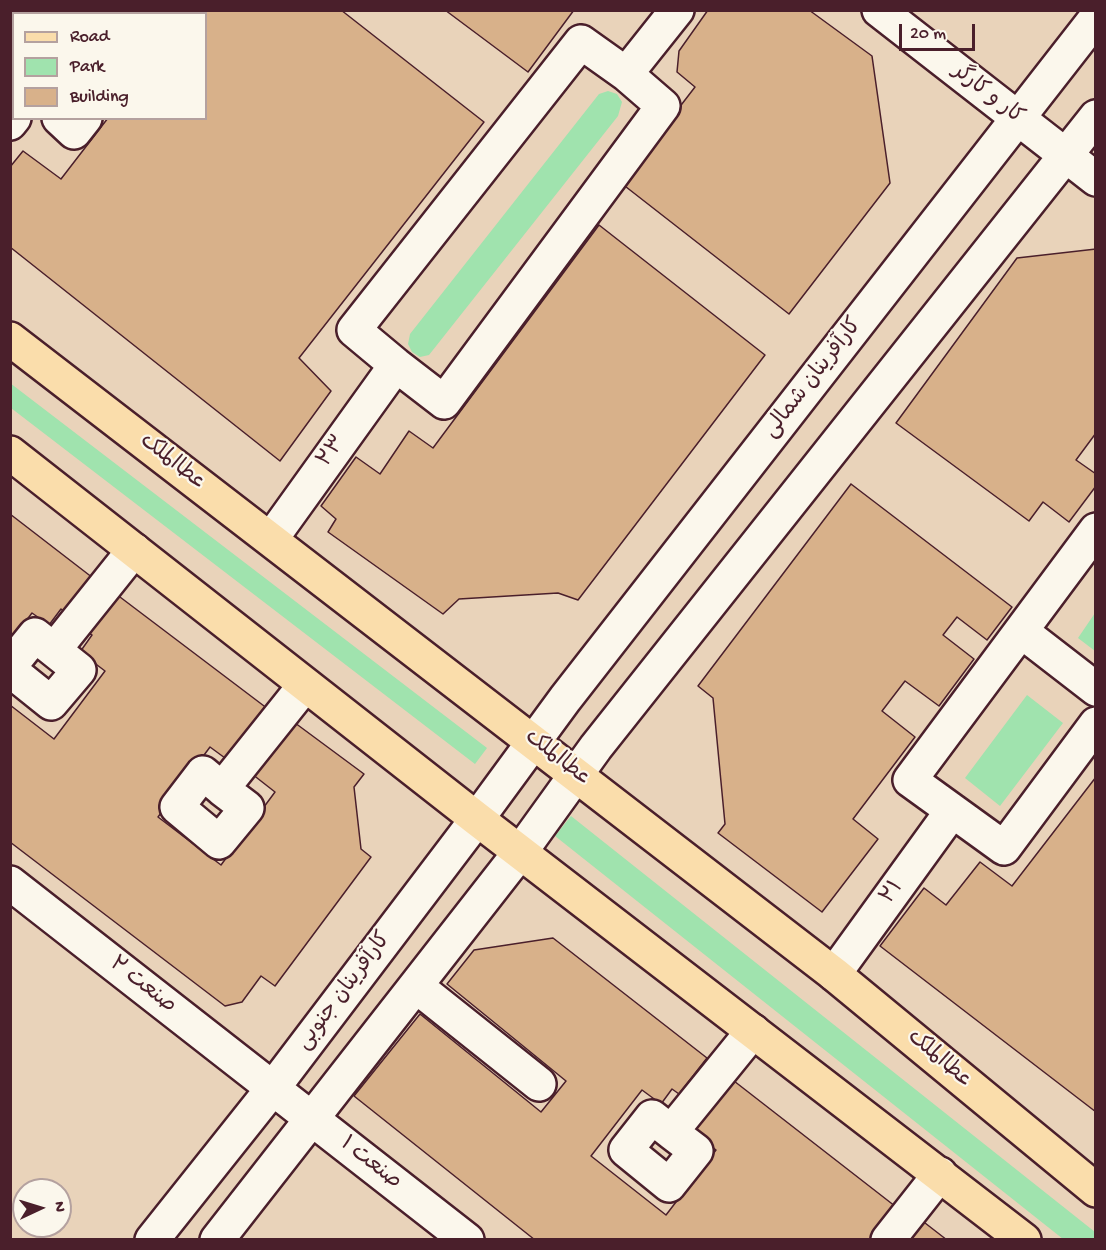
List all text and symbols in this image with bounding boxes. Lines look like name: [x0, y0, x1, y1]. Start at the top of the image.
legend: [12, 12, 207, 120]
scale bar: [902, 12, 978, 50]
text: 20 m: [910, 24, 946, 45]
text: Road: [70, 27, 109, 48]
text: Park: [70, 57, 104, 78]
street label: کار و کارگر: [946, 59, 1028, 131]
text: Building: [70, 87, 129, 108]
street label: کارآفرینان شمالی: [759, 314, 869, 444]
street label: عطاالملک: [133, 429, 211, 497]
street label: ۲۳: [313, 431, 353, 473]
street label: عطاالملک: [518, 725, 596, 793]
street label: ۲۱: [876, 876, 910, 910]
street label: کارآفرینان جنوبی: [292, 928, 398, 1056]
street label: صنعت ۲: [103, 952, 181, 1020]
street label: عطاالملک: [901, 1025, 977, 1095]
street label: صنعت ۱: [334, 1132, 406, 1196]
north arrow: [12, 1178, 72, 1238]
text: N: [49, 1201, 68, 1213]

